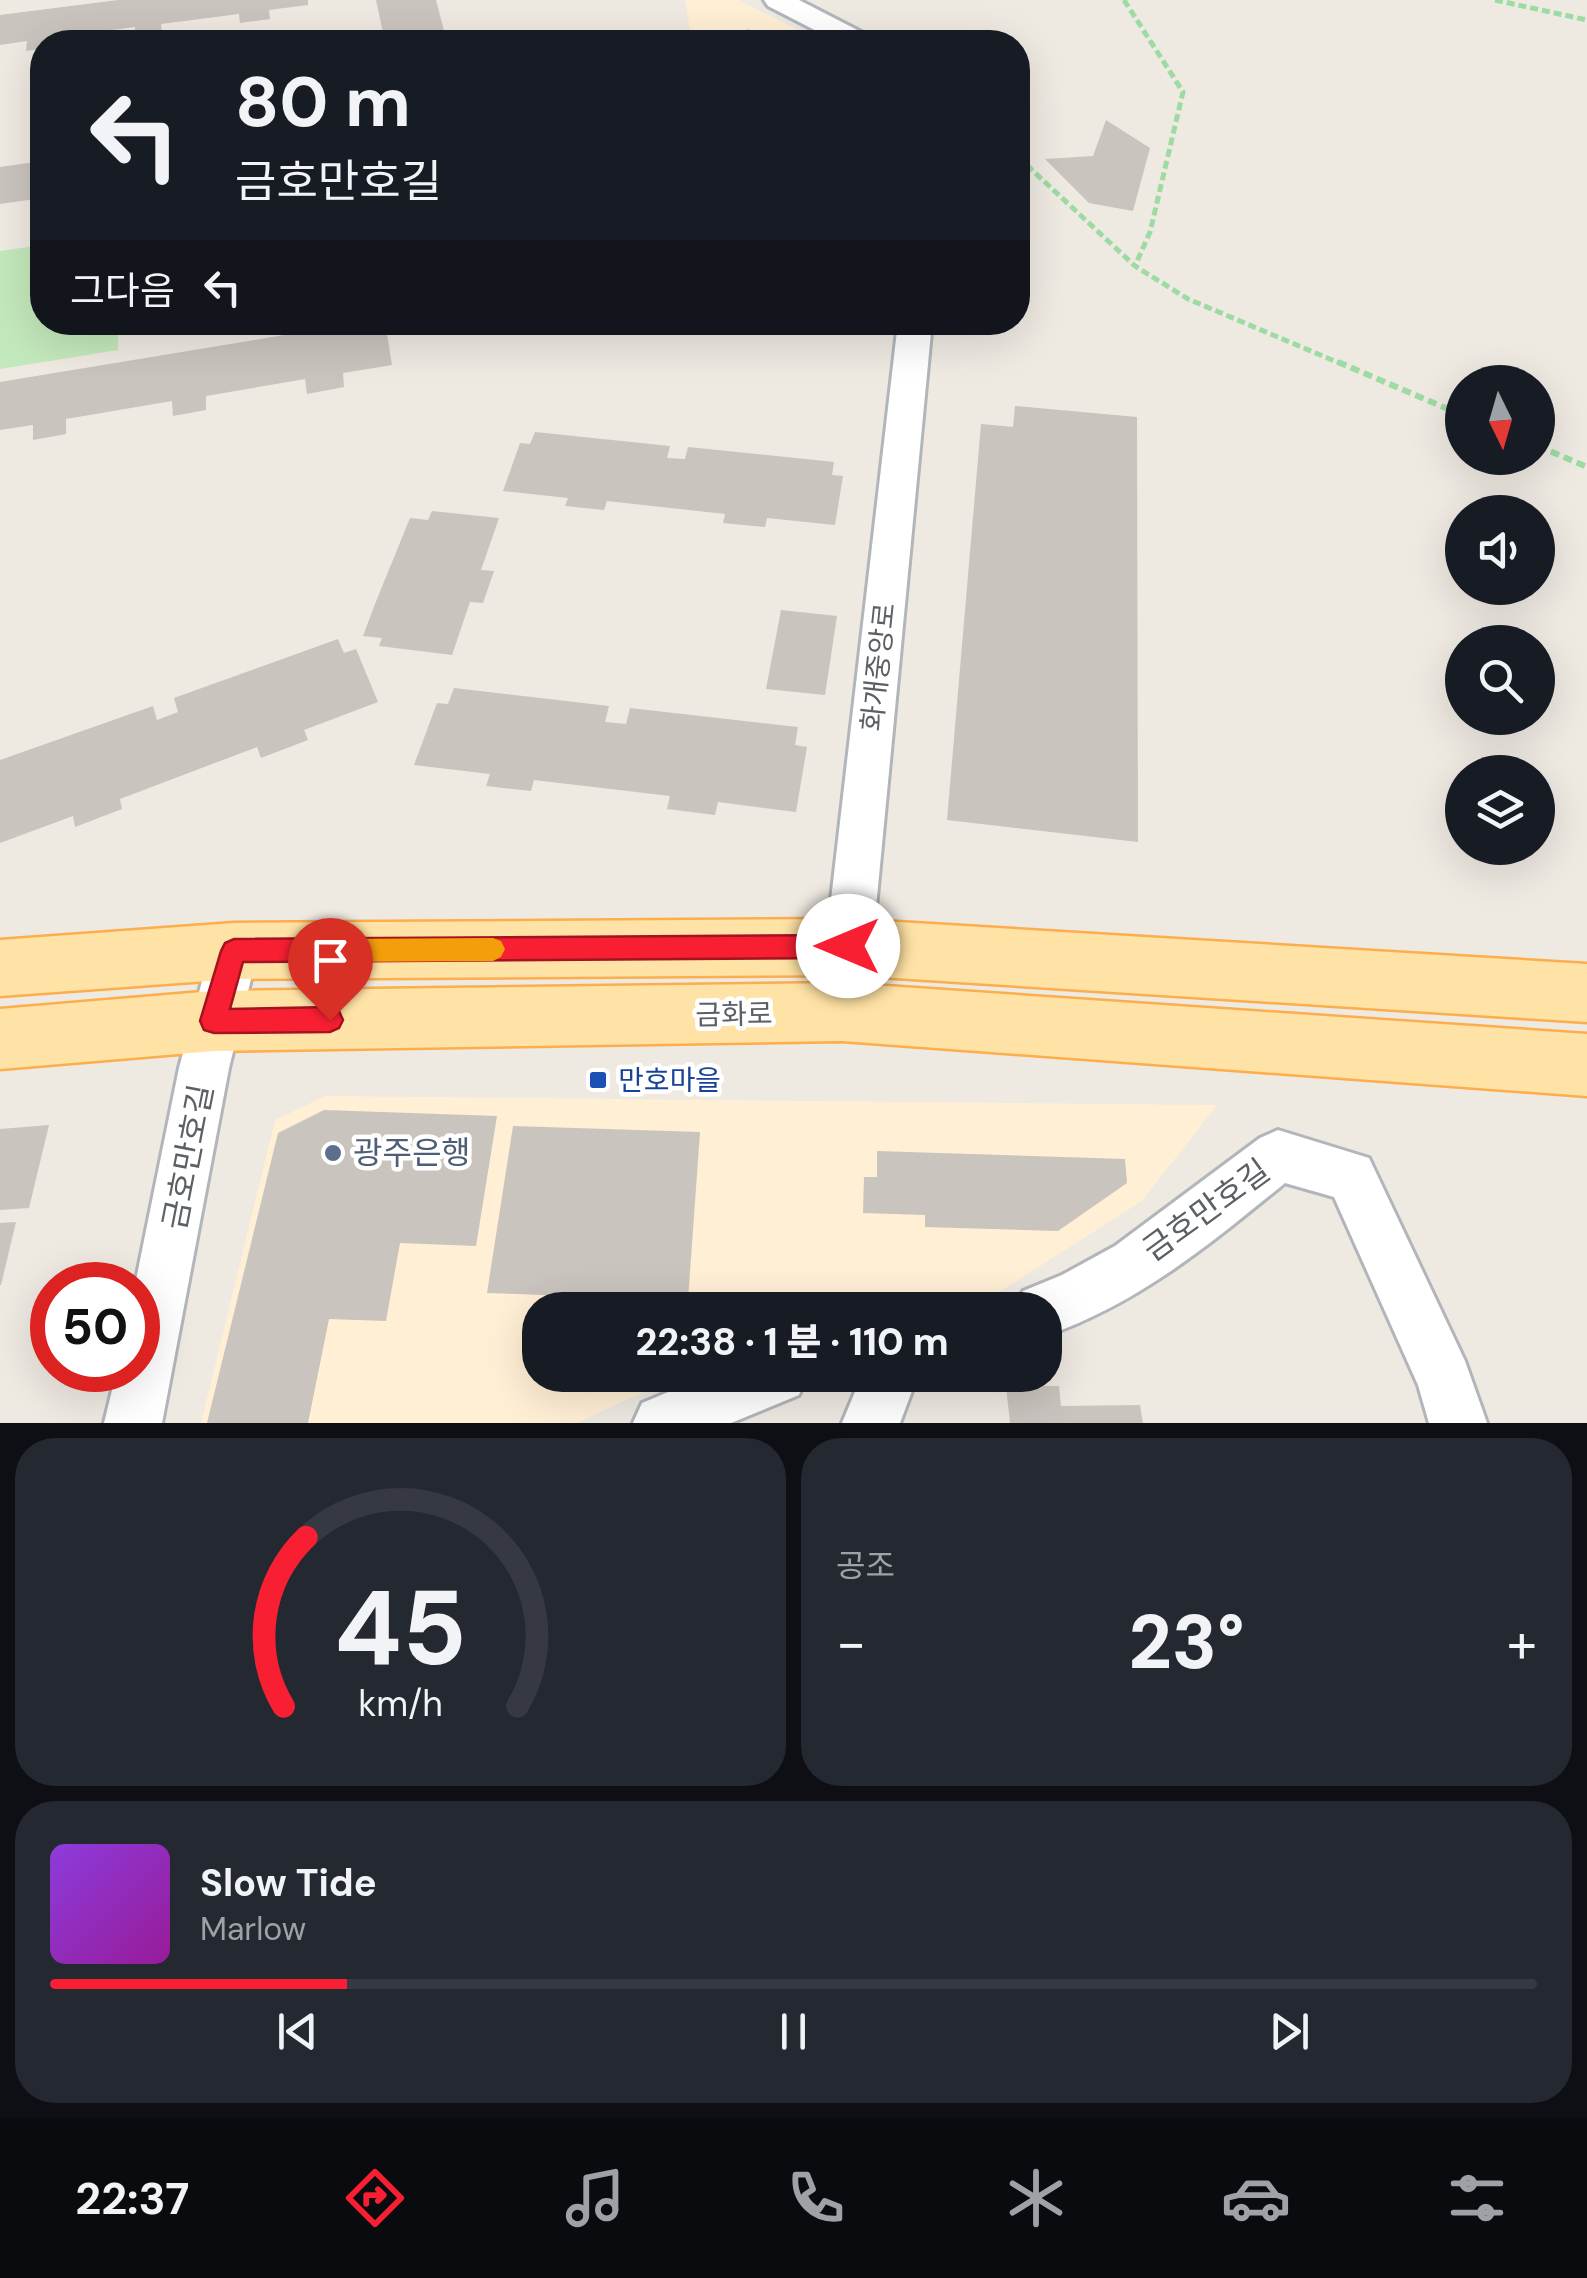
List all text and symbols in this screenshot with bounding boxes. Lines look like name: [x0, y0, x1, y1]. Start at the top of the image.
text: 80 m: [235, 57, 411, 148]
icon: left: [70, 70, 200, 200]
text: 금호만호길: [235, 152, 442, 211]
icon: left: [195, 260, 250, 315]
text: 그다음: [70, 266, 175, 316]
north arrow: [1445, 365, 1555, 475]
map controls: [1445, 365, 1555, 865]
button: sound: [1445, 495, 1555, 605]
street label: 화개중앙로: [853, 601, 904, 733]
button: search: [1445, 625, 1555, 735]
button: layers: [1445, 755, 1555, 865]
position arrow: [796, 894, 900, 998]
pin: [288, 918, 373, 1021]
icon: arrive: [303, 933, 358, 988]
street label: 금화로: [695, 995, 773, 1034]
place label: 만호마을: [618, 1062, 721, 1099]
marker: 만호마을: [587, 1069, 609, 1091]
street label: 금호만호길: [153, 1081, 223, 1233]
place label: 광주은행: [353, 1132, 471, 1174]
marker: 광주은행: [322, 1142, 344, 1164]
street label: 금호만호길: [1134, 1150, 1278, 1270]
speed limit sign: 50: [30, 1262, 160, 1392]
text: 22:38 · 1 분 · 110 m: [635, 1317, 949, 1367]
text: 공조: [836, 1545, 895, 1587]
text: 45: [334, 1561, 467, 1696]
text: 23°: [1128, 1594, 1245, 1691]
text: −: [836, 1607, 866, 1679]
text: +: [1507, 1607, 1537, 1679]
text: km/h: [358, 1681, 443, 1727]
text: Slow Tide: [200, 1858, 377, 1908]
text: Marlow: [200, 1908, 306, 1950]
icon: previous: [270, 2004, 325, 2059]
icon: pause: [766, 2004, 821, 2059]
icon: next: [1262, 2004, 1317, 2059]
icon: directions: [340, 2163, 410, 2233]
icon: music: [560, 2163, 630, 2233]
icon: phone: [781, 2163, 851, 2233]
icon: climate: [1001, 2163, 1071, 2233]
icon: car: [1221, 2163, 1291, 2233]
icon: filters: [1442, 2163, 1512, 2233]
text: 22:37: [75, 2169, 190, 2228]

